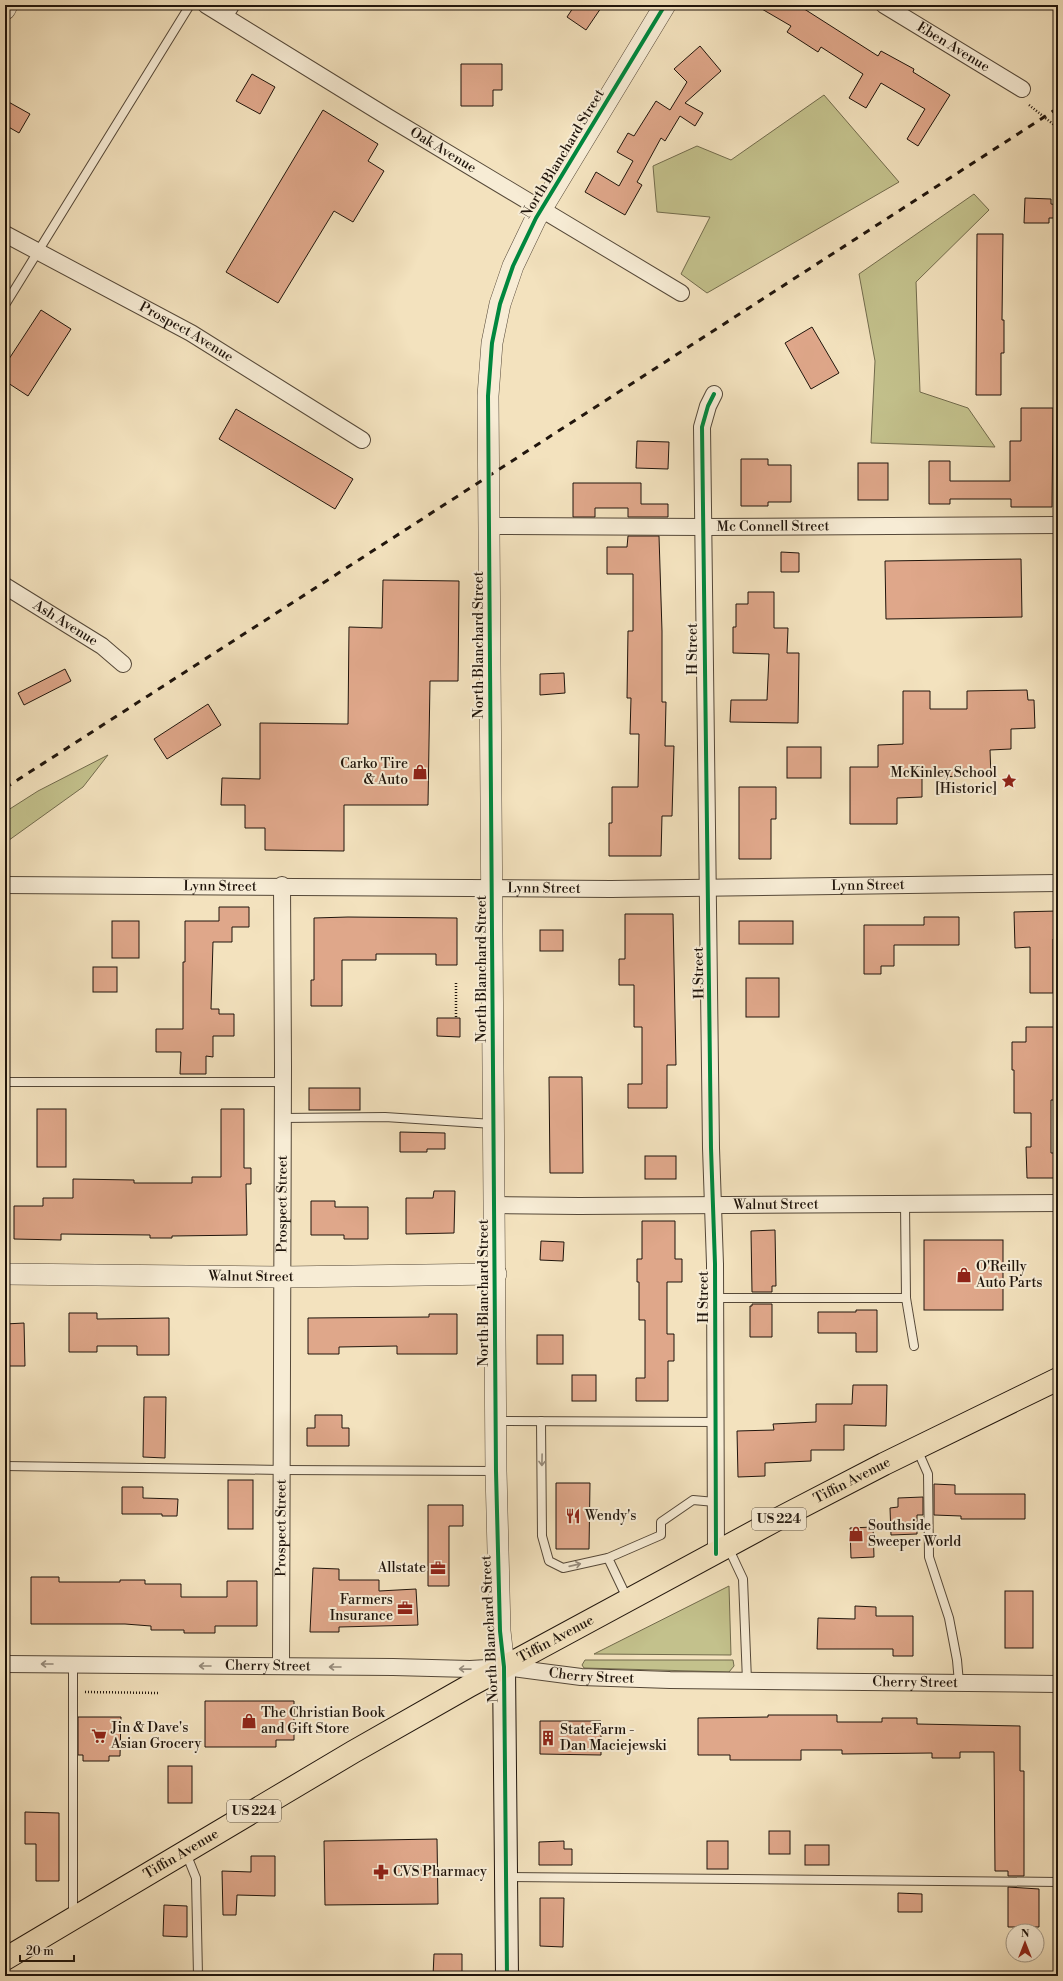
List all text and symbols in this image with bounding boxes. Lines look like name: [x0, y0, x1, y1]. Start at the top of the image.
street label: Eben Avenue: [913, 18, 993, 76]
street label: North Blanchard Street: [517, 86, 609, 222]
street label: Oak Avenue: [407, 123, 480, 177]
street label: Prospect Avenue: [136, 298, 237, 366]
street label: Mc Connell Street: [716, 517, 830, 536]
street label: North Blanchard Street: [470, 571, 488, 719]
street label: Ash Avenue: [29, 596, 101, 650]
street label: H Street: [684, 623, 702, 675]
place label: Carko Tire & Auto: [340, 755, 408, 789]
shop icon: Carko Tire & Auto: [411, 763, 429, 781]
place label: McKinley School [Historic]: [890, 764, 997, 798]
place icon: McKinley School [Historic]: [1000, 772, 1018, 790]
street label: Lynn Street: [831, 876, 905, 895]
street label: Lynn Street: [183, 877, 257, 896]
street label: Lynn Street: [507, 879, 581, 898]
street label: North Blanchard Street: [473, 895, 491, 1043]
street label: H Street: [690, 947, 708, 999]
street label: Prospect Street: [273, 1155, 292, 1253]
street label: Walnut Street: [732, 1195, 819, 1214]
street label: North Blanchard Street: [475, 1219, 493, 1367]
place label: O'Reilly Auto Parts: [975, 1258, 1042, 1292]
shop icon: O'Reilly Auto Parts: [955, 1266, 973, 1284]
street label: Walnut Street: [207, 1267, 294, 1286]
street label: H Street: [695, 1271, 713, 1323]
one-way arrow: [538, 1453, 546, 1466]
street label: Tiffin Avenue: [810, 1453, 893, 1508]
street label: Prospect Street: [272, 1479, 291, 1577]
restaurant icon: Wendy's: [564, 1507, 582, 1525]
place label: Wendy's: [584, 1507, 636, 1525]
road number: US 224: [752, 1508, 806, 1530]
place label: Southside Sweeper World: [868, 1517, 961, 1551]
shop icon: Southside Sweeper World: [847, 1525, 865, 1543]
street label: North Blanchard Street: [477, 1555, 503, 1703]
place label: Allstate: [377, 1559, 426, 1577]
office icon: Allstate: [429, 1559, 447, 1577]
one-way arrow: [569, 1561, 582, 1569]
place label: Farmers Insurance: [330, 1591, 393, 1625]
office icon: Farmers Insurance: [396, 1599, 414, 1617]
street label: Tiffin Avenue: [514, 1611, 597, 1667]
street label: Cherry Street: [225, 1657, 311, 1675]
one-way arrow: [41, 1660, 54, 1668]
one-way arrow: [199, 1662, 212, 1669]
one-way arrow: [329, 1663, 342, 1671]
street label: Cherry Street: [548, 1664, 634, 1688]
one-way arrow: [459, 1665, 472, 1673]
street label: Cherry Street: [872, 1673, 958, 1692]
place label: The Christian Book and Gift Store: [261, 1704, 386, 1738]
shop icon: The Christian Book and Gift Store: [240, 1712, 258, 1730]
place label: Jin & Dave's Asian Grocery: [110, 1719, 201, 1753]
place label: StateFarm - Dan Maciejewski: [560, 1721, 667, 1755]
supermarket icon: Jin & Dave's Asian Grocery: [90, 1727, 108, 1745]
building icon: StateFarm - Dan Maciejewski: [539, 1729, 557, 1747]
road number: US 224: [227, 1800, 281, 1822]
street label: Tiffin Avenue: [140, 1825, 222, 1884]
pharmacy icon: CVS Pharmacy: [372, 1863, 390, 1881]
place label: CVS Pharmacy: [393, 1863, 487, 1881]
north arrow: [1005, 1923, 1045, 1963]
text: N: [1021, 1927, 1030, 1941]
scale bar: [20, 1937, 74, 1963]
text: 20 m: [26, 1944, 54, 1959]

